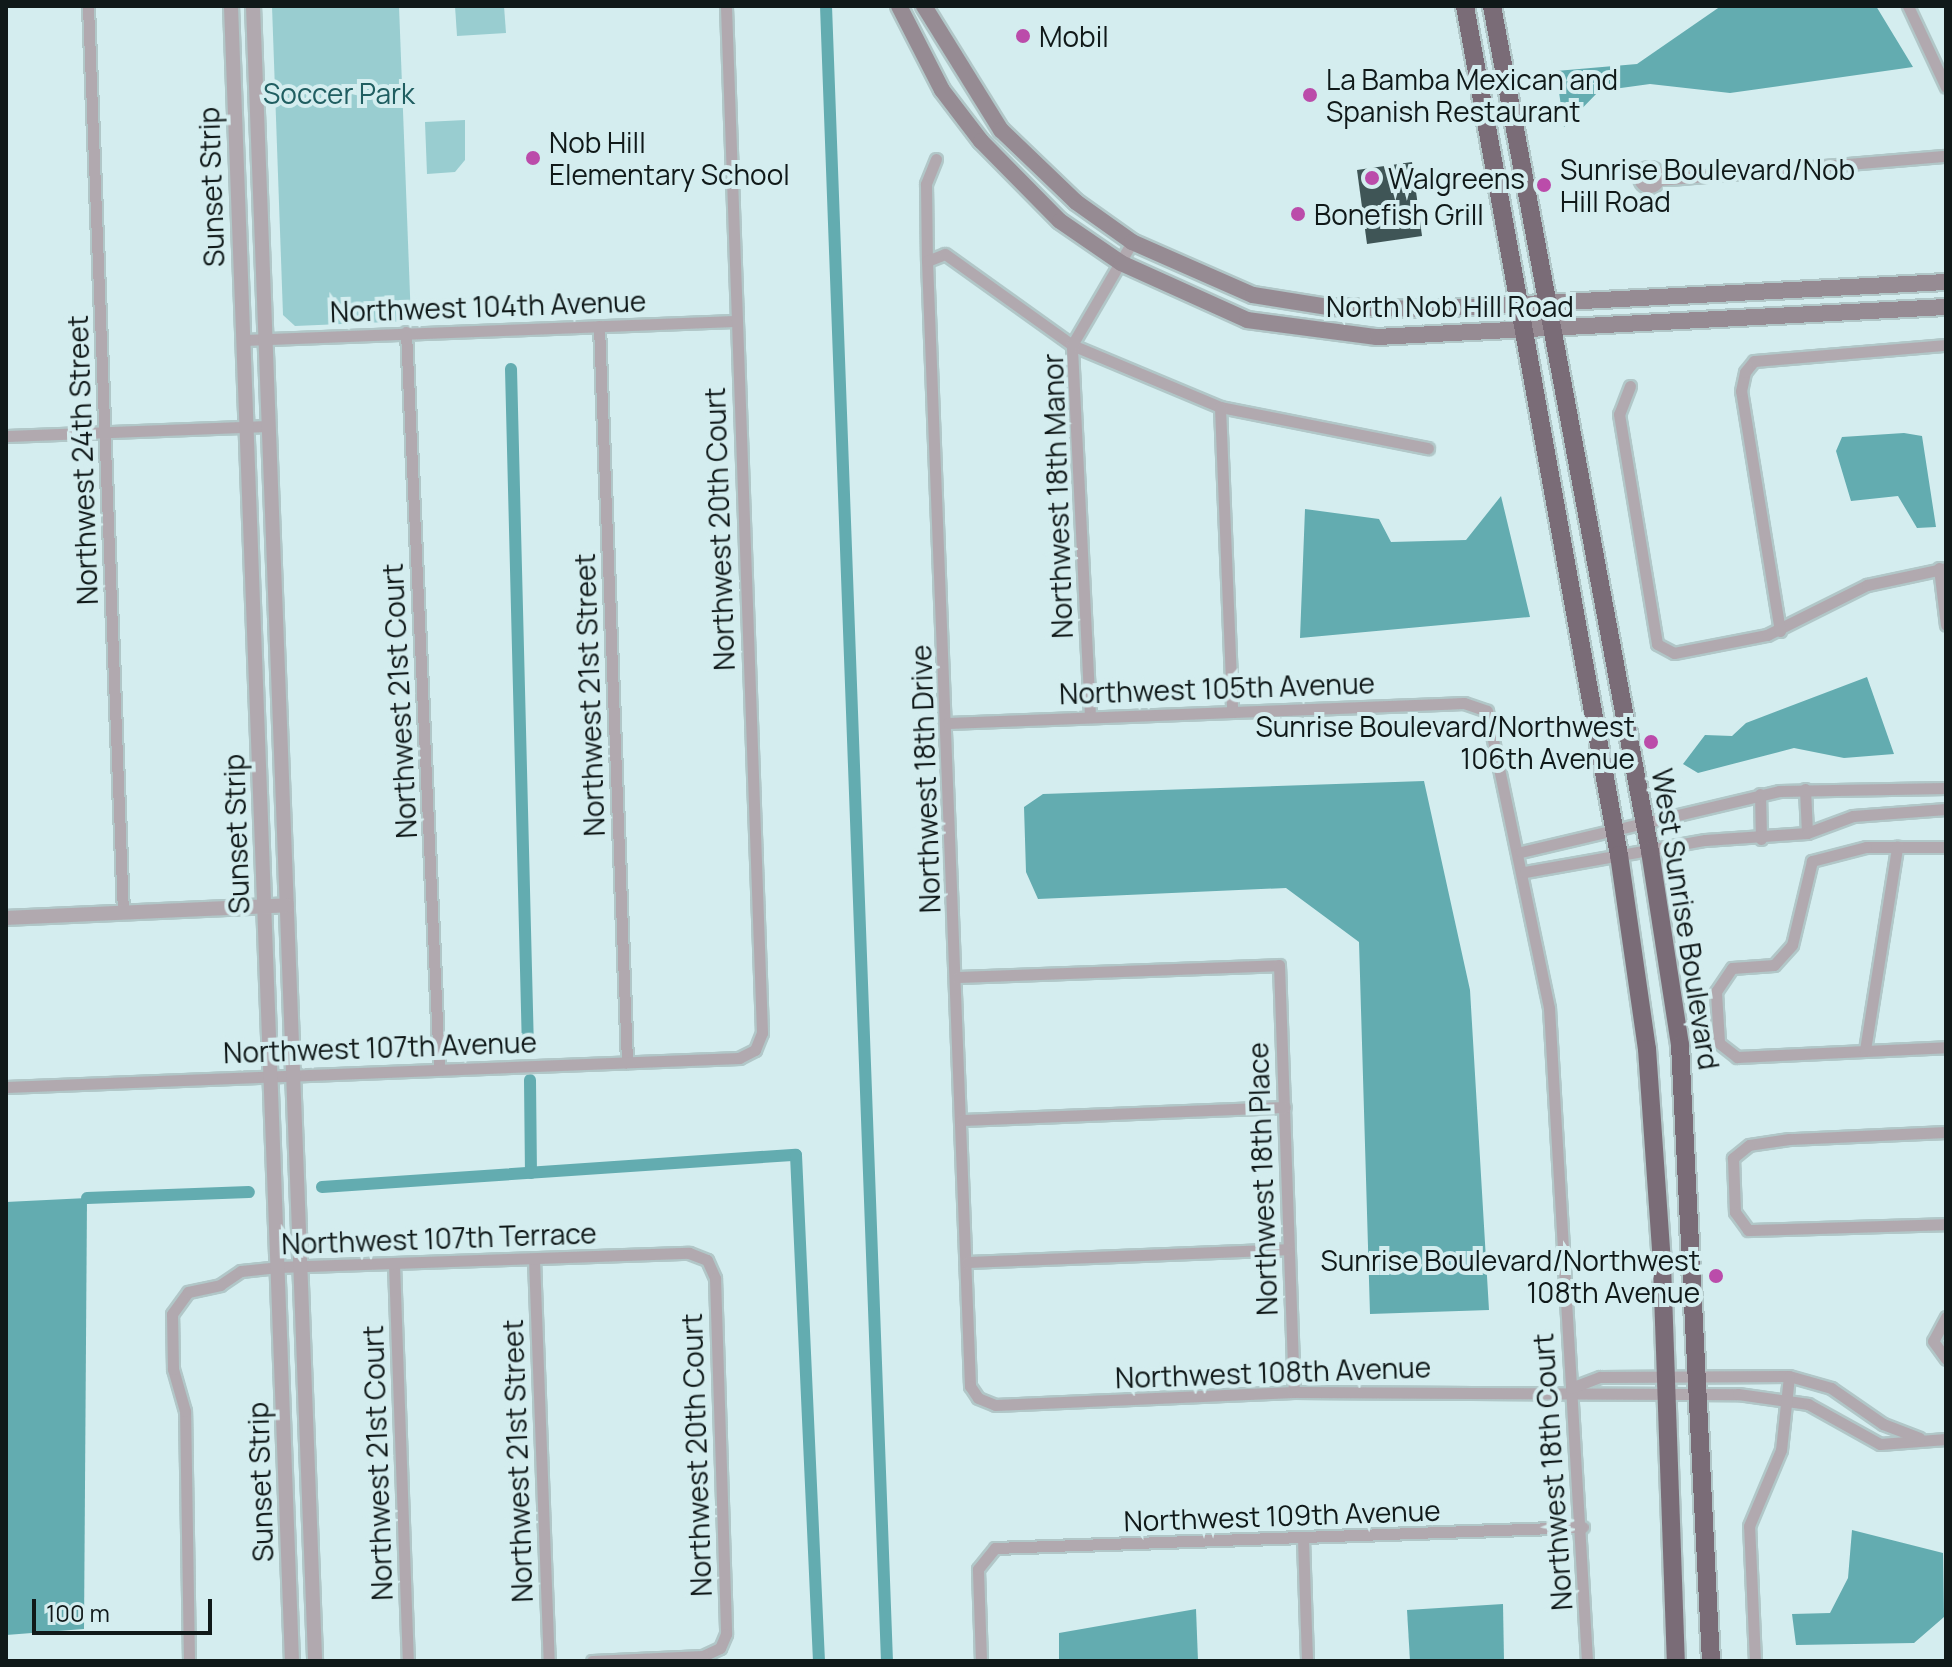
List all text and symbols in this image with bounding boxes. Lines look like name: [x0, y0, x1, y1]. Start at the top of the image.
place label: Mobil: [1039, 19, 1109, 53]
marker: Mobil: [1014, 27, 1032, 45]
place label: La Bamba Mexican and Spanish Restaurant: [1326, 62, 1618, 128]
park label: Soccer Park: [263, 76, 415, 110]
marker: La Bamba Mexican and Spanish Restaurant: [1301, 86, 1319, 104]
street label: Sunset Strip: [191, 106, 231, 268]
place label: Nob Hill Elementary School: [549, 125, 790, 191]
marker: Nob Hill Elementary School: [524, 149, 542, 167]
place label: Sunrise Boulevard/Nob Hill Road: [1560, 152, 1855, 218]
place label: Walgreens: [1388, 161, 1525, 195]
marker: Walgreens: [1363, 169, 1381, 187]
marker: Sunrise Boulevard/Nob Hill Road: [1535, 176, 1553, 194]
place label: Bonefish Grill: [1314, 197, 1484, 231]
marker: Bonefish Grill: [1289, 205, 1307, 223]
street label: Northwest 104th Avenue: [329, 284, 647, 328]
street label: North Nob Hill Road: [1326, 289, 1574, 323]
street label: Northwest 24th Street: [60, 314, 104, 606]
street label: Northwest 18th Manor: [1035, 353, 1079, 639]
street label: Northwest 20th Court: [697, 387, 741, 671]
street label: Northwest 21st Street: [567, 553, 611, 837]
street label: Northwest 21st Court: [375, 563, 423, 839]
street label: Northwest 18th Drive: [904, 644, 946, 914]
street label: Northwest 105th Avenue: [1059, 666, 1375, 710]
place label: Sunrise Boulevard/Northwest 106th Avenue: [1255, 709, 1635, 775]
marker: Sunrise Boulevard/Northwest 106th Avenue: [1642, 733, 1660, 751]
street label: Sunset Strip: [216, 753, 256, 915]
street label: West Sunrise Boulevard: [1646, 766, 1726, 1072]
street label: Northwest 107th Avenue: [223, 1025, 537, 1069]
street label: Northwest 18th Place: [1240, 1042, 1284, 1316]
street label: Northwest 107th Terrace: [281, 1216, 597, 1260]
place label: Sunrise Boulevard/Northwest 108th Avenue: [1320, 1243, 1700, 1309]
marker: Sunrise Boulevard/Northwest 108th Avenue: [1707, 1267, 1725, 1285]
street label: Northwest 20th Court: [674, 1313, 718, 1597]
street label: Northwest 21st Street: [495, 1319, 539, 1603]
street label: Northwest 21st Court: [355, 1325, 399, 1601]
street label: Northwest 18th Court: [1526, 1332, 1578, 1612]
street label: Northwest 108th Avenue: [1114, 1350, 1432, 1394]
street label: Sunset Strip: [240, 1401, 280, 1563]
street label: Northwest 109th Avenue: [1123, 1493, 1441, 1537]
scale bar: [36, 1583, 216, 1633]
text: 100 m: [46, 1596, 110, 1629]

